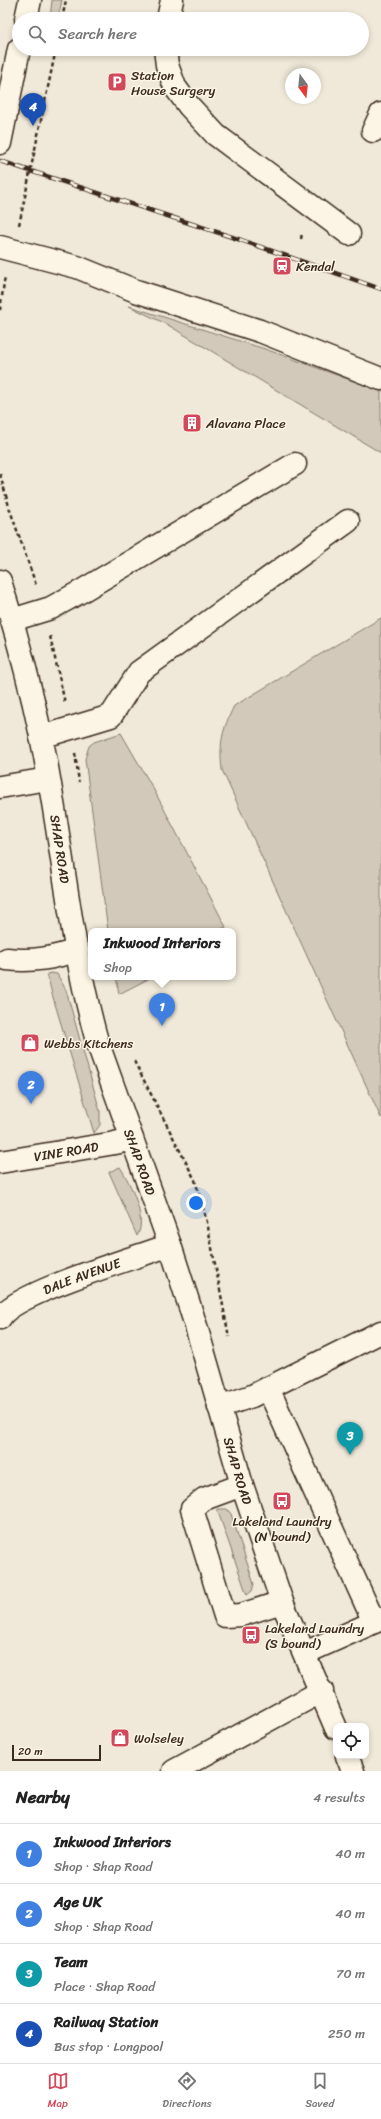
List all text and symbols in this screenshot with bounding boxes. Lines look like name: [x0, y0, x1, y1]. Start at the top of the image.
search box: [12, 12, 369, 56]
text: Search here: [58, 21, 137, 47]
icon: search: [26, 23, 48, 45]
place label: Station House Surgery: [131, 64, 215, 102]
north arrow: [285, 68, 321, 104]
parking icon: Station House Surgery: [106, 71, 128, 93]
pin: 4: [20, 93, 46, 126]
station icon: Kendal: [271, 255, 293, 277]
place label: Kendal: [296, 255, 335, 278]
building icon: Alavana Place: [181, 412, 203, 434]
place label: Alavana Place: [205, 412, 286, 435]
street label: SHAP ROAD: [44, 813, 77, 885]
popup: [88, 928, 236, 980]
text: Inkwood Interiors: [104, 930, 220, 956]
text: Shop: [104, 956, 132, 979]
pin: 1: [149, 993, 175, 1026]
shop icon: Webbs Kitchens: [19, 1032, 41, 1054]
place label: Webbs Kitchens: [44, 1032, 133, 1055]
pin: 2: [18, 1071, 44, 1104]
street label: SHAP ROAD: [118, 1125, 163, 1199]
street label: VINE ROAD: [32, 1134, 100, 1168]
your location: [186, 1193, 206, 1213]
street label: DALE AVENUE: [39, 1251, 124, 1301]
pin: 3: [337, 1422, 363, 1455]
street label: SHAP ROAD: [217, 1434, 259, 1508]
bus stop icon: Lakeland Laundry (N bound): [271, 1490, 293, 1512]
place label: Lakeland Laundry (N bound): [232, 1510, 332, 1548]
place label: Lakeland Laundry (S bound): [265, 1617, 364, 1655]
bus stop icon: Lakeland Laundry (S bound): [240, 1624, 262, 1646]
map controls: [333, 1723, 369, 1759]
button: locate: [333, 1723, 369, 1759]
shop icon: Wolseley: [109, 1727, 131, 1749]
place label: Wolseley: [134, 1727, 184, 1750]
text: 20 m: [18, 1742, 43, 1761]
scale bar: [12, 1743, 101, 1762]
text: Nearby: [16, 1782, 70, 1812]
text: 4 results: [313, 1786, 365, 1809]
text: Inkwood Interiors: [54, 1829, 171, 1855]
text: 1: [26, 1842, 32, 1865]
text: 40 m: [335, 1842, 365, 1865]
text: Shop · Shap Road: [54, 1855, 152, 1878]
text: Age UK: [54, 1889, 102, 1915]
text: 2: [25, 1902, 33, 1925]
text: 40 m: [335, 1902, 365, 1925]
text: Shop · Shap Road: [54, 1915, 152, 1938]
text: Team: [54, 1949, 88, 1975]
text: 3: [25, 1962, 33, 1985]
text: 70 m: [336, 1962, 365, 1985]
text: Place · Shap Road: [54, 1975, 155, 1998]
text: Railway Station: [54, 2009, 158, 2035]
text: 4: [25, 2022, 33, 2045]
text: 250 m: [328, 2022, 365, 2045]
text: Bus stop · Longpool: [54, 2035, 163, 2058]
tab: Map: [47, 2070, 69, 2113]
tab: Directions: [162, 2070, 212, 2113]
tab: Saved: [305, 2070, 334, 2113]

